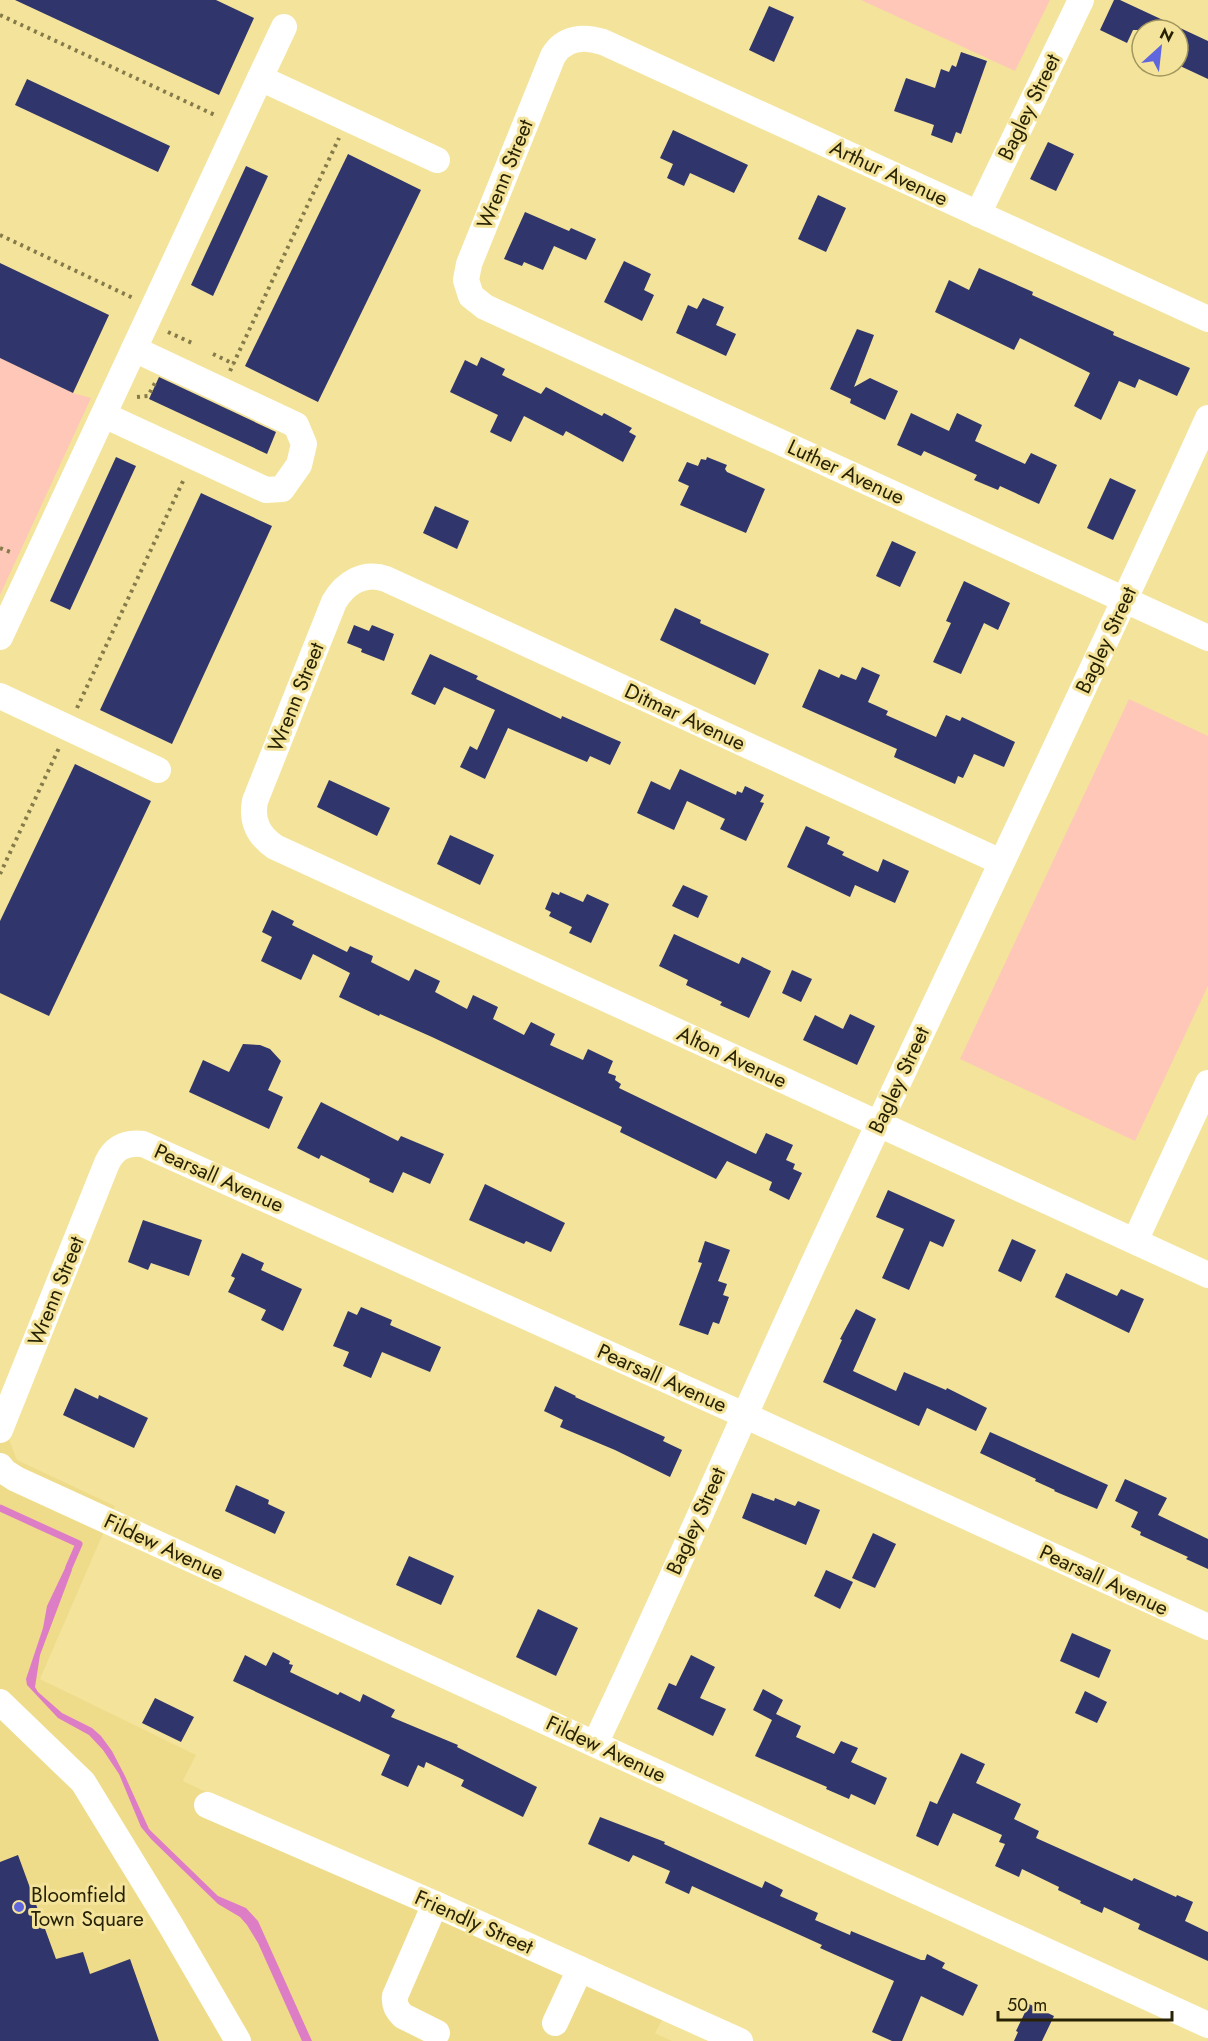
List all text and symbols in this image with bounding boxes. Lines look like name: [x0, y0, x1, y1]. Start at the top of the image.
north arrow: [1130, 18, 1190, 78]
text: N: [1156, 22, 1177, 48]
street label: Bagley Street: [990, 49, 1068, 165]
street label: Wrenn Street: [469, 115, 541, 233]
street label: Arthur Avenue: [825, 133, 953, 214]
street label: Luther Avenue: [783, 432, 910, 512]
street label: Bagley Street: [1068, 582, 1144, 698]
street label: Wrenn Street: [260, 638, 332, 756]
street label: Ditmar Avenue: [620, 676, 750, 758]
street label: Alton Avenue: [672, 1018, 792, 1096]
street label: Bagley Street: [861, 1022, 937, 1138]
street label: Pearsall Avenue: [149, 1136, 289, 1220]
street label: Wrenn Street: [20, 1232, 92, 1350]
street label: Pearsall Avenue: [592, 1336, 732, 1420]
street label: Bagley Street: [659, 1462, 733, 1580]
street label: Fildew Avenue: [99, 1506, 229, 1588]
street label: Pearsall Avenue: [1035, 1537, 1173, 1623]
street label: Fildew Avenue: [541, 1708, 671, 1790]
place label: Bloomfield Town Square: [31, 1880, 144, 1934]
street label: Friendly Street: [410, 1882, 538, 1962]
marker: Bloomfield Town Square: [12, 1900, 26, 1914]
scale bar: [998, 1984, 1172, 2022]
text: 50 m: [1007, 1992, 1047, 2018]

